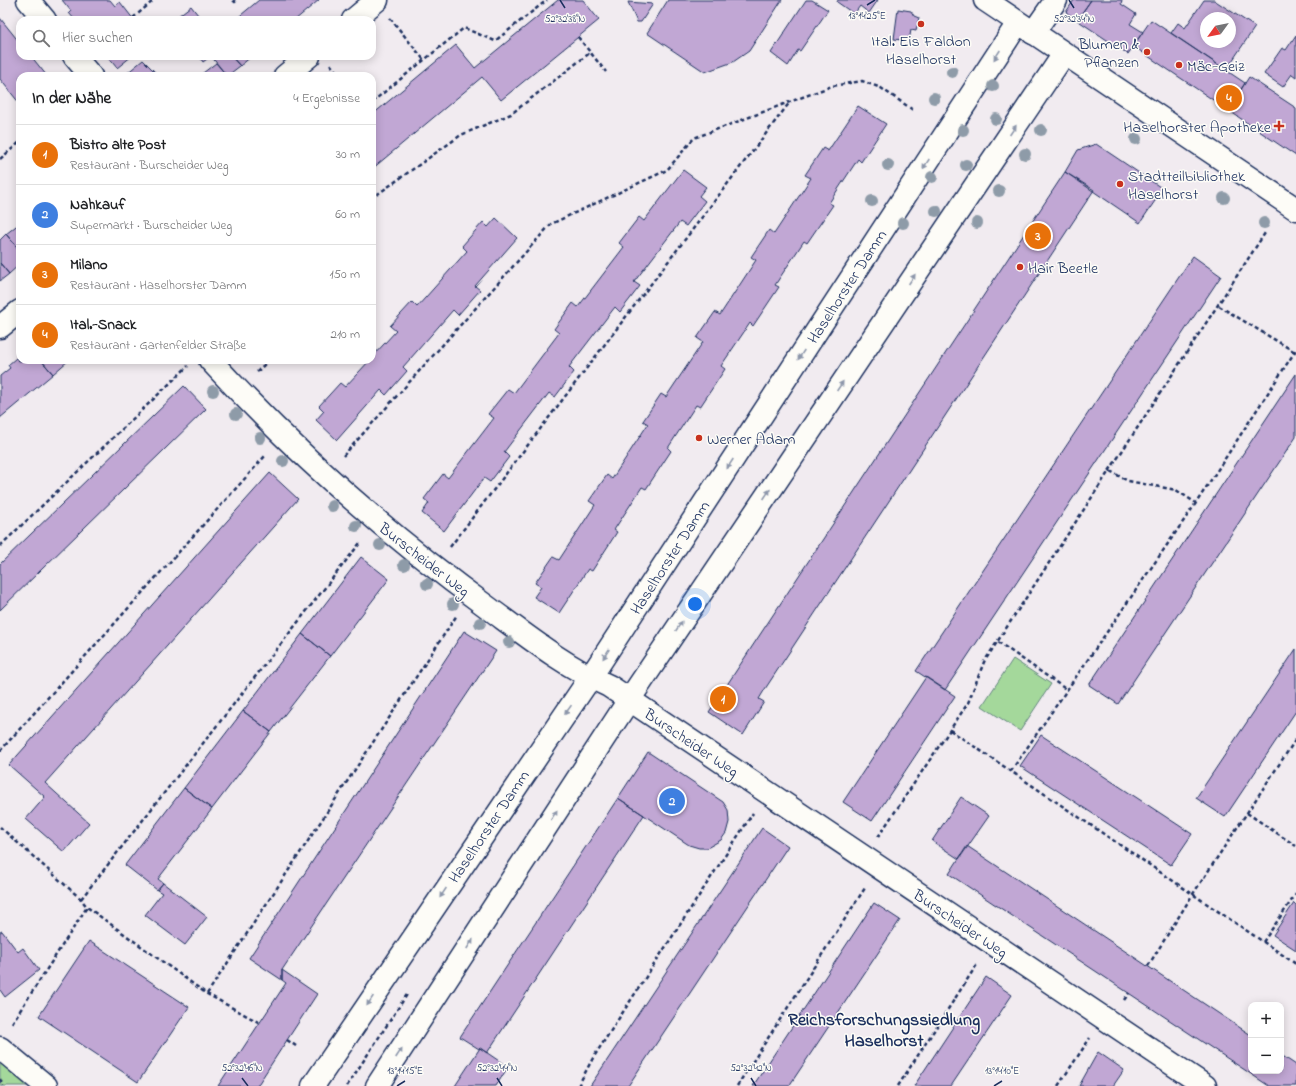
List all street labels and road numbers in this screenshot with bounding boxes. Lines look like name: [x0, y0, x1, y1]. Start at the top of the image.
street label: Haselhorster Damm: [802, 225, 894, 349]
street label: Haselhorster Damm: [625, 496, 717, 620]
street label: Burscheider Weg: [372, 517, 474, 604]
street label: Burscheider Weg: [638, 702, 743, 784]
street label: Haselhorster Damm: [443, 766, 536, 888]
street label: Burscheider Weg: [907, 883, 1012, 965]

